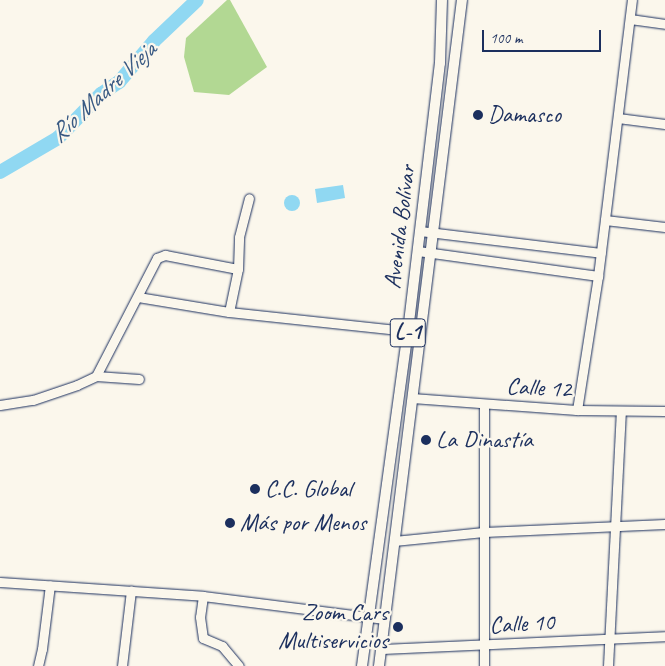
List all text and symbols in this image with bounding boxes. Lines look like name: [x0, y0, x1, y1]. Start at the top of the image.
scale bar: [485, 20, 604, 52]
text: 100 m: [490, 29, 522, 48]
water label: Río Madre Vieja: [43, 35, 163, 149]
place label: Damasco: [488, 101, 561, 129]
marker: Damasco: [472, 109, 484, 121]
street label: Avenida Bolívar: [378, 164, 422, 290]
road number: L-1: [389, 314, 427, 352]
street label: Calle 12: [506, 372, 572, 404]
place label: La Dinastía: [436, 426, 533, 454]
marker: La Dinastía: [420, 434, 432, 446]
place label: C.C. Global: [265, 475, 352, 503]
marker: C.C. Global: [249, 483, 261, 495]
place label: Más por Menos: [240, 509, 366, 537]
marker: Más por Menos: [224, 517, 236, 529]
place label: Zoom Cars Multiservicios: [278, 599, 388, 655]
street label: Calle 10: [489, 608, 555, 640]
marker: Zoom Cars Multiservicios: [392, 621, 404, 633]

